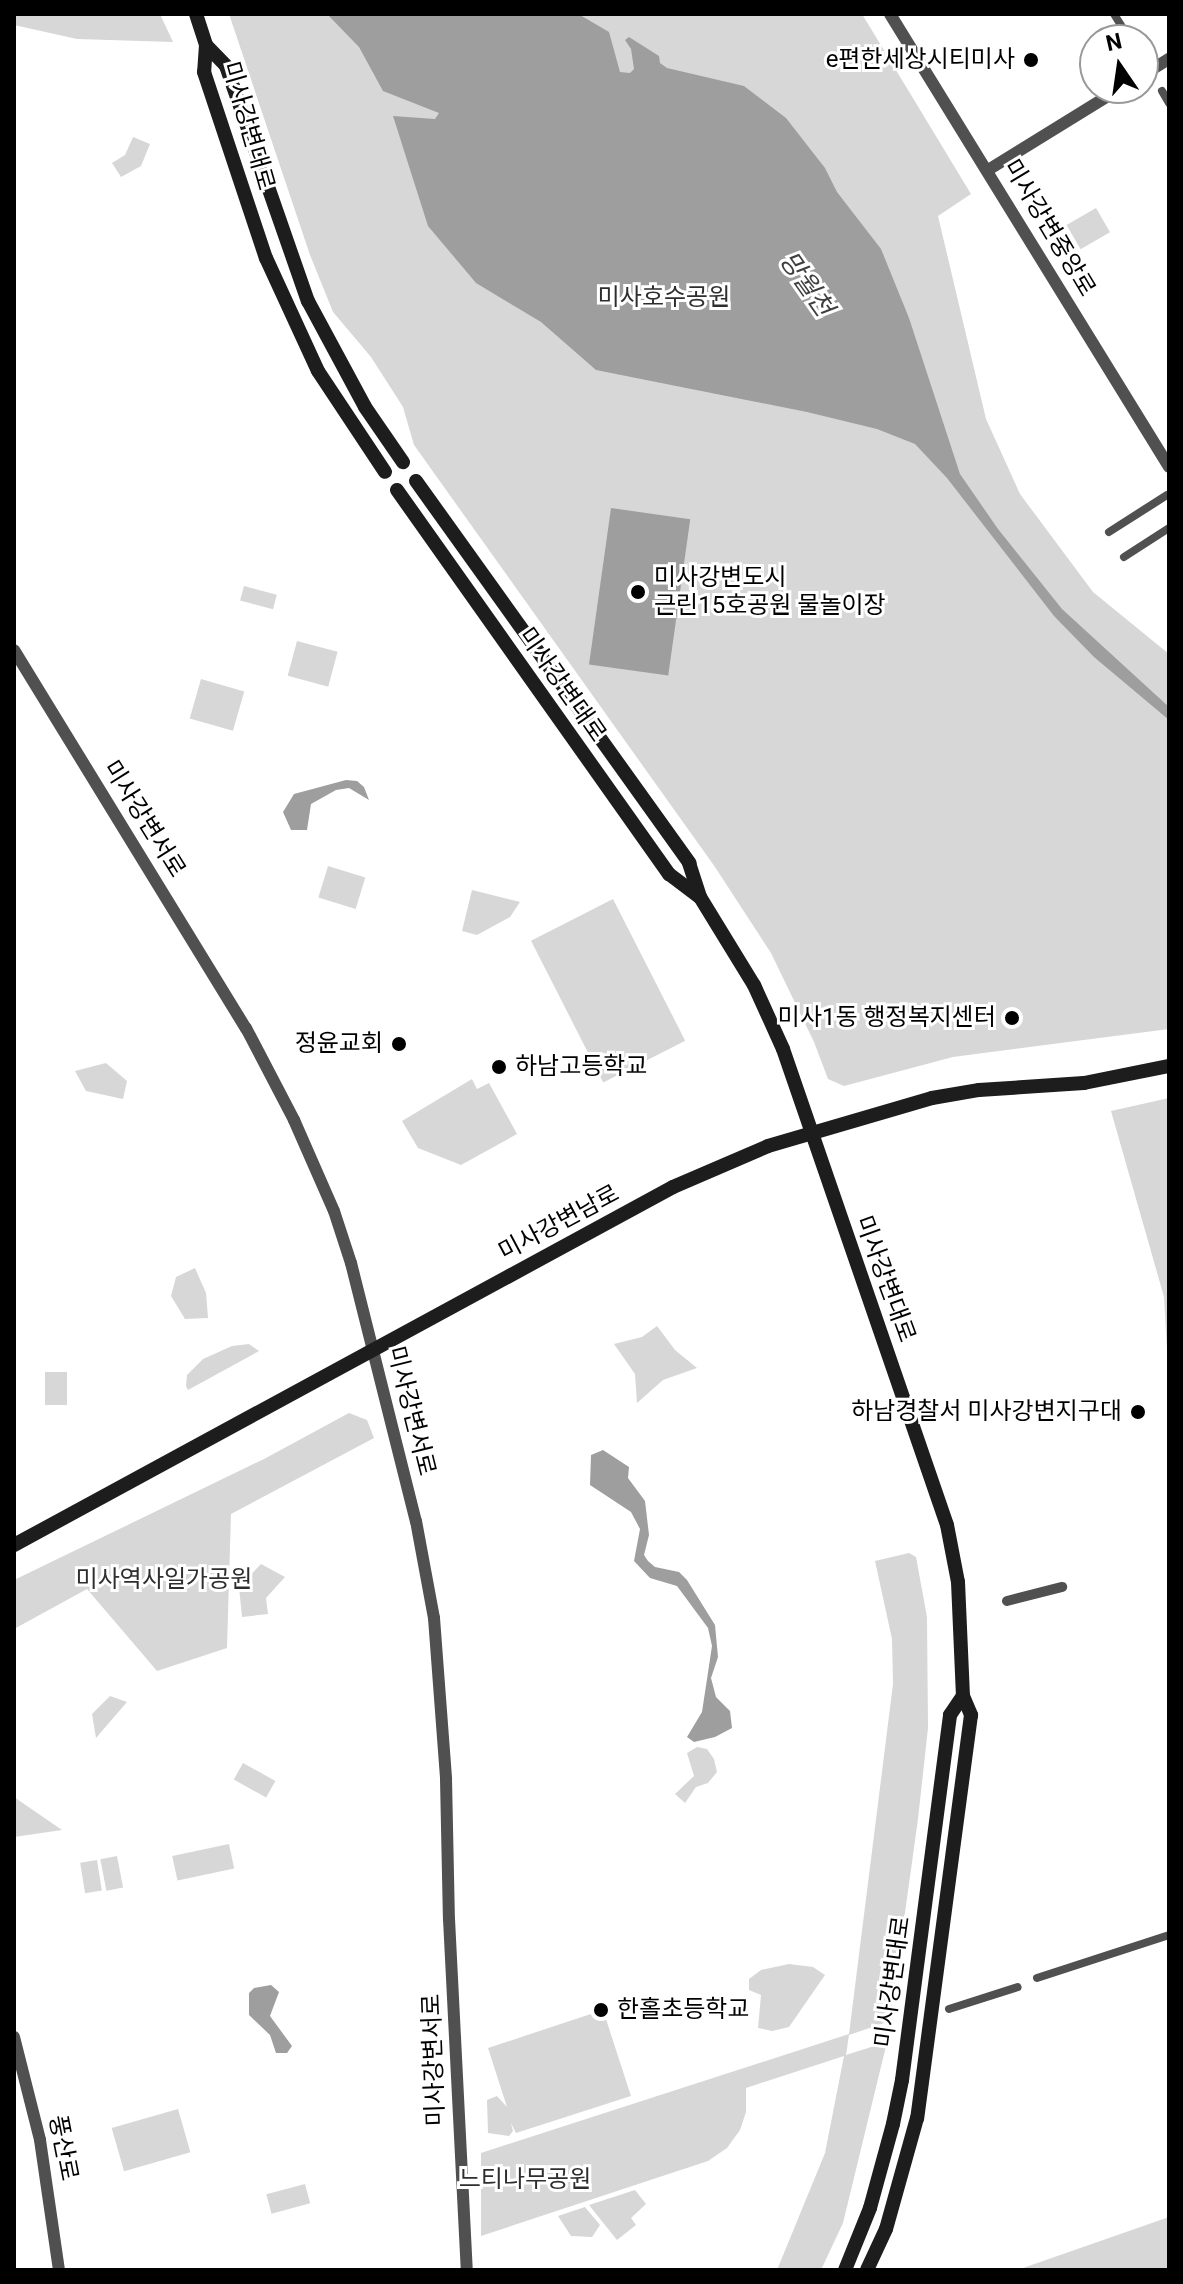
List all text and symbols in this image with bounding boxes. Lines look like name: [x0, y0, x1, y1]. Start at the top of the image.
north arrow: [1079, 24, 1159, 104]
text: N: [1104, 28, 1124, 56]
place label: e편한세상시티미사: [826, 46, 1015, 74]
marker: e편한세상시티미사: [1022, 51, 1040, 69]
street label: 미사강변대로: [216, 58, 280, 194]
street label: 미사강변중앙로: [997, 154, 1101, 302]
water label: 망월천: [773, 246, 839, 322]
park label: 미사호수공원: [598, 284, 730, 312]
place label: 미사강변도시 근린15호공원 물놀이장: [654, 564, 886, 620]
marker: 미사강변도시 근린15호공원 물놀이장: [629, 583, 647, 601]
street label: 미사강변대로: [512, 622, 612, 748]
street label: 미사강변서로: [97, 755, 191, 883]
place label: 미사1동 행정복지센터: [778, 1004, 996, 1032]
marker: 미사1동 행정복지센터: [1003, 1009, 1021, 1027]
place label: 정윤교회: [295, 1030, 383, 1058]
marker: 정윤교회: [390, 1035, 408, 1053]
place label: 하남고등학교: [515, 1053, 647, 1081]
marker: 하남고등학교: [490, 1058, 508, 1076]
street label: 미사강변남로: [494, 1179, 624, 1267]
street label: 미사강변대로: [849, 1212, 921, 1346]
street label: 미사강변서로: [381, 1343, 441, 1479]
place label: 하남경찰서 미사강변지구대: [851, 1398, 1122, 1426]
marker: 하남경찰서 미사강변지구대: [1129, 1403, 1147, 1421]
park label: 미사역사일가공원: [76, 1566, 252, 1594]
street label: 미사강변대로: [870, 1914, 916, 2050]
street label: 미사강변서로: [417, 1993, 451, 2127]
place label: 한홀초등학교: [617, 1996, 749, 2024]
marker: 한홀초등학교: [592, 2001, 610, 2019]
street label: 풍산로: [43, 2113, 83, 2183]
park label: 느티나무공원: [459, 2166, 591, 2194]

